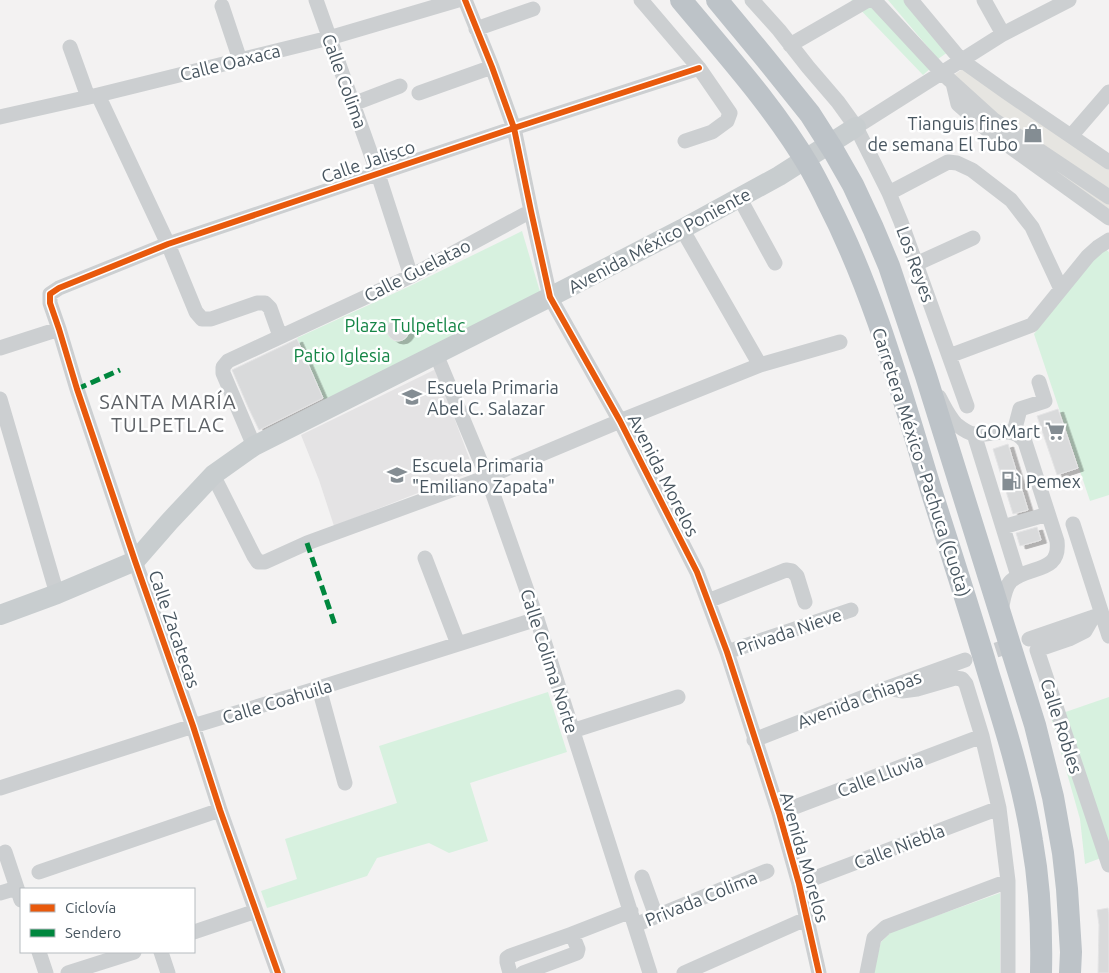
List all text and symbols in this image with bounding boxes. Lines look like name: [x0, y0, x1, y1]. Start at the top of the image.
street label: Calle Colima: [319, 31, 371, 131]
street label: Calle Oaxaca: [178, 40, 282, 84]
place label: Tianguis fines de semana El Tubo: [867, 113, 1018, 154]
shop icon: Tianguis fines de semana El Tubo: [1022, 122, 1044, 144]
street label: Calle Jalisco: [319, 136, 417, 186]
street label: Avenida México Poniente: [564, 183, 754, 297]
street label: Los Reyes: [893, 223, 939, 305]
street label: Calle Guelatao: [360, 235, 474, 305]
park label: Plaza Tulpetlac: [345, 315, 465, 335]
street label: Carretera México - Pachuca (Cuota): [868, 325, 975, 599]
park label: Patio Iglesia: [293, 345, 391, 365]
place label: Escuela Primaria Abel C. Salazar: [427, 377, 559, 418]
school or university icon: Escuela Primaria Abel C. Salazar: [401, 386, 423, 408]
district label: SANTA MARÍA TULPETLAC: [99, 390, 237, 436]
street label: Avenida Morelos: [625, 410, 704, 540]
supermarket icon: GOMart: [1044, 420, 1066, 442]
place label: GOMart: [975, 421, 1040, 441]
place label: Escuela Primaria "Emiliano Zapata": [412, 455, 555, 496]
school or university icon: Escuela Primaria "Emiliano Zapata": [386, 464, 408, 486]
fuel station icon: Pemex: [1000, 470, 1022, 492]
place label: Pemex: [1026, 471, 1081, 491]
street label: Calle Zacatecas: [145, 568, 205, 691]
street label: Calle Colima Norte: [517, 586, 583, 736]
street label: Privada Nieve: [734, 604, 844, 658]
street label: Avenida Chiapas: [794, 666, 924, 732]
street label: Calle Coahuila: [220, 675, 334, 727]
street label: Calle Robles: [1037, 676, 1087, 776]
street label: Calle Lluvia: [834, 749, 926, 801]
street label: Avenida Morelos: [777, 790, 833, 925]
street label: Calle Niebla: [851, 820, 947, 872]
street label: Privada Colima: [642, 866, 760, 930]
legend: [20, 888, 195, 953]
text: Ciclovía: [65, 899, 116, 916]
text: Sendero: [65, 924, 121, 941]

